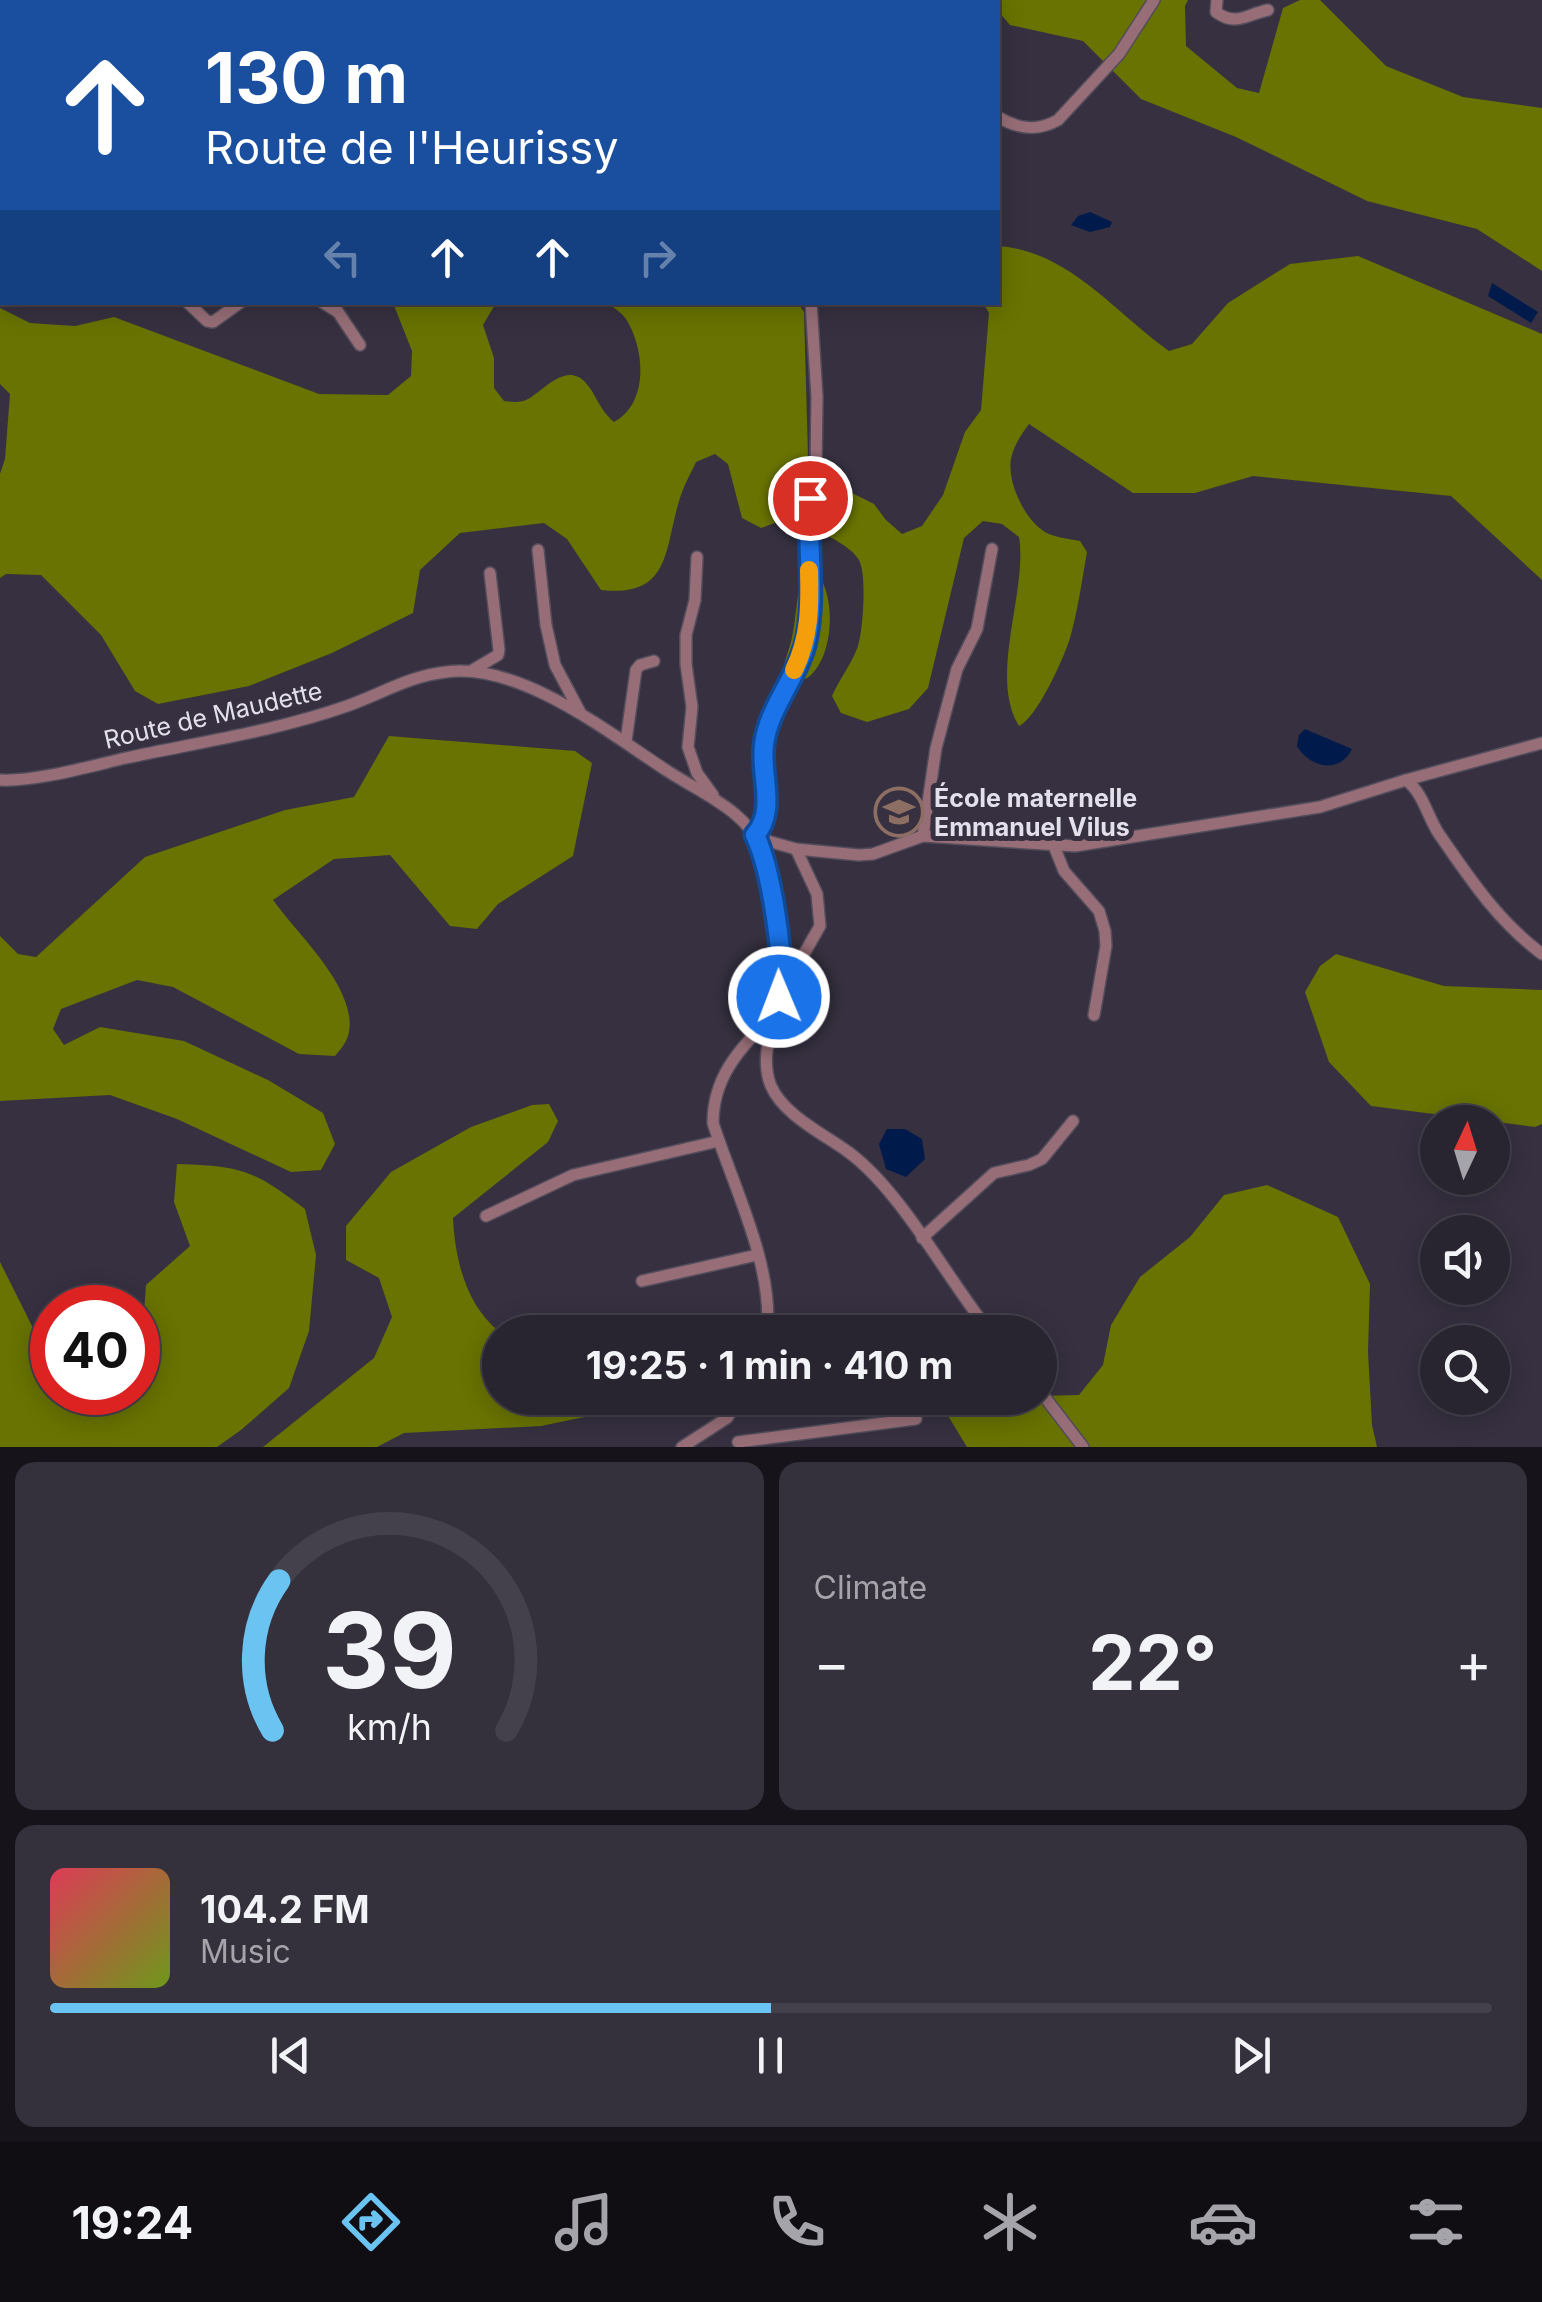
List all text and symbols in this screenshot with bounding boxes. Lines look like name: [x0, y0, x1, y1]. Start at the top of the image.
text: 130 m: [205, 35, 408, 120]
icon: ahead: [40, 40, 170, 170]
text: Route de l'Heurissy: [205, 120, 619, 175]
icon: left: [315, 230, 370, 285]
icon: ahead: [420, 230, 475, 285]
icon: ahead: [525, 230, 580, 285]
icon: right: [630, 230, 685, 285]
pin: [768, 456, 853, 541]
icon: arrive: [783, 471, 838, 526]
street label: Route de Maudette: [101, 675, 325, 755]
place label: École maternelle Emmanuel Vilus: [934, 782, 1137, 842]
school or university icon: École maternelle Emmanuel Vilus: [873, 786, 925, 838]
position arrow: [727, 945, 831, 1049]
north arrow: [1420, 1105, 1510, 1195]
map controls: [1420, 1105, 1510, 1415]
button: sound: [1420, 1215, 1510, 1305]
speed limit sign: 40: [30, 1285, 160, 1415]
button: search: [1420, 1325, 1510, 1415]
text: 19:25 · 1 min · 410 m: [586, 1342, 953, 1388]
text: Climate: [814, 1568, 927, 1607]
text: 39: [322, 1587, 457, 1713]
text: 22°: [1088, 1617, 1217, 1708]
text: −: [814, 1630, 850, 1696]
text: +: [1456, 1630, 1492, 1696]
text: km/h: [347, 1705, 432, 1749]
text: 104.2 FM: [200, 1886, 370, 1932]
text: Music: [200, 1932, 291, 1971]
icon: previous: [263, 2028, 318, 2083]
icon: pause: [743, 2028, 798, 2083]
icon: next: [1224, 2028, 1279, 2083]
icon: directions: [336, 2187, 406, 2257]
icon: music: [549, 2187, 619, 2257]
icon: phone: [762, 2187, 832, 2257]
icon: climate: [975, 2187, 1045, 2257]
icon: car: [1188, 2187, 1258, 2257]
icon: filters: [1401, 2187, 1471, 2257]
text: 19:24: [71, 2195, 193, 2250]

